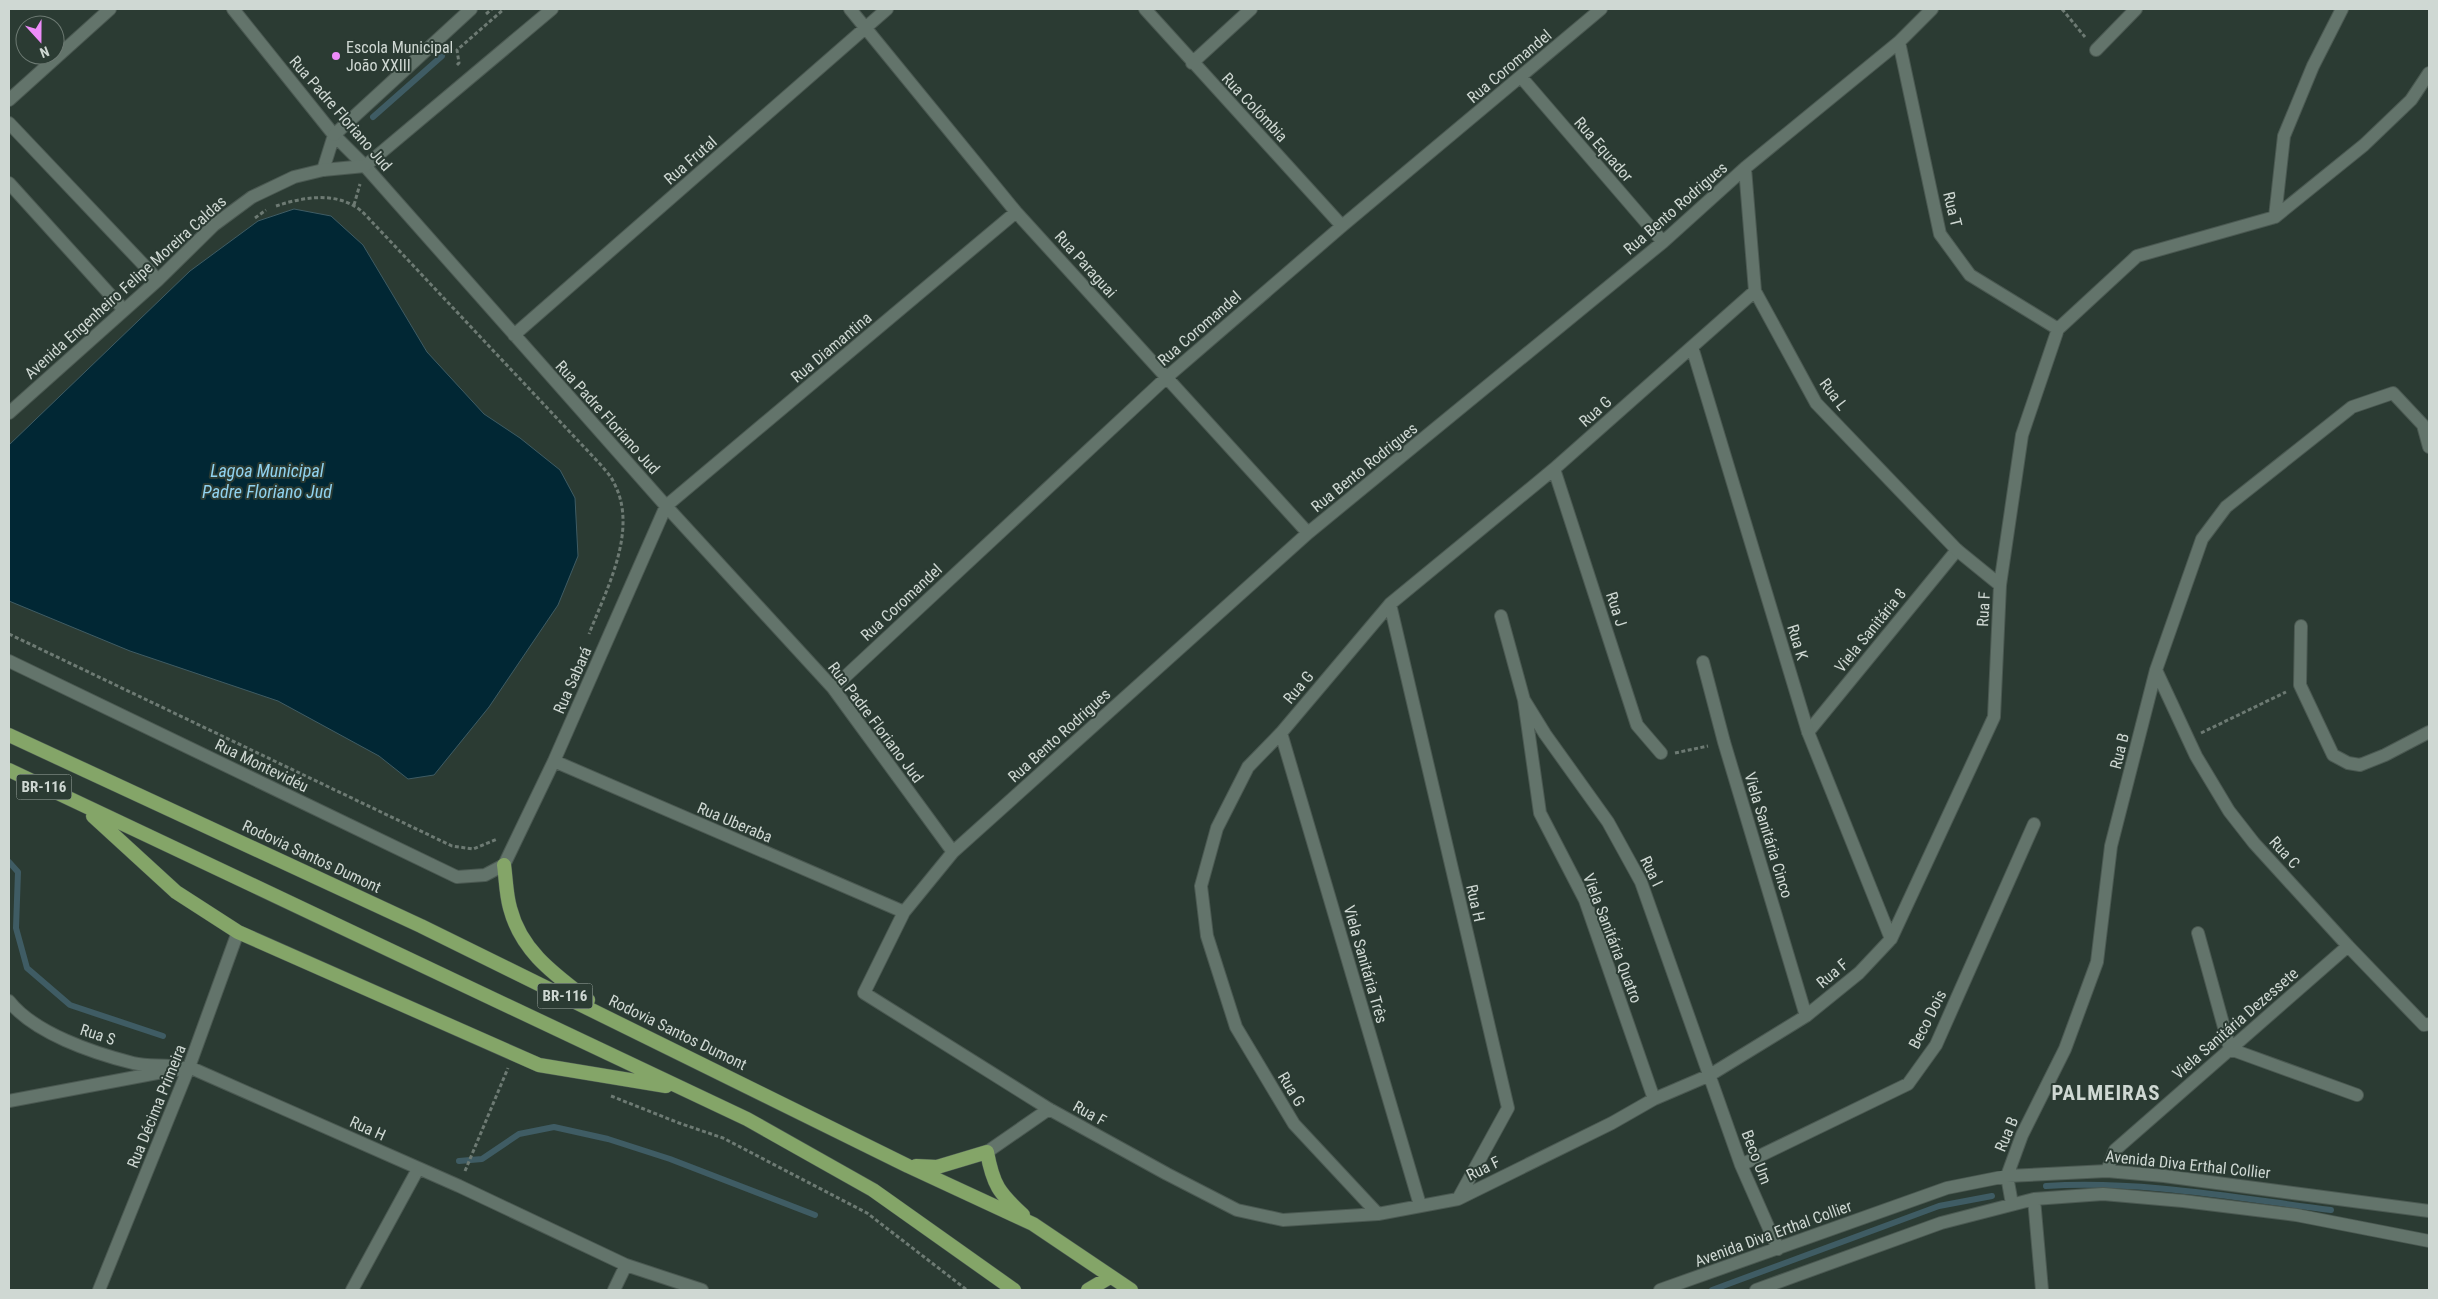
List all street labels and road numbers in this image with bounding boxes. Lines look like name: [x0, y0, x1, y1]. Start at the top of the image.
street label: Rua Coromandel: [1463, 26, 1555, 107]
street label: Rua Padre Floriano Jud: [285, 52, 396, 175]
street label: Rua Colômbia: [1218, 69, 1291, 146]
street label: Rua Equador: [1570, 113, 1637, 186]
street label: Rua Frutal: [660, 132, 721, 188]
street label: Rua Bento Rodrigues: [1620, 158, 1731, 259]
street label: Rua T: [1939, 190, 1966, 229]
street label: Avenida Engenheiro Felipe Moreira Caldas: [21, 192, 230, 383]
street label: Rua Paraguai: [1051, 227, 1121, 302]
street label: Rua Coromandel: [1154, 287, 1245, 370]
street label: Rua Diamantina: [787, 308, 875, 387]
street label: Rua Padre Floriano Jud: [552, 357, 664, 478]
street label: Rua L: [1815, 375, 1852, 414]
street label: Rua G: [1575, 392, 1615, 431]
street label: Rua Bento Rodrigues: [1307, 419, 1421, 516]
street label: Rua Coromandel: [857, 560, 946, 645]
street label: Viela Sanitária 8: [1831, 584, 1910, 676]
street label: Rua J: [1602, 589, 1631, 629]
street label: Rua F: [1973, 591, 1994, 627]
street label: Rua K: [1783, 622, 1812, 663]
street label: Rua Sabará: [549, 644, 596, 717]
street label: Rua Padre Floriano Jud: [824, 658, 927, 786]
street label: Rua G: [1279, 667, 1318, 708]
street label: Rua Bento Rodrigues: [1004, 684, 1114, 786]
street label: Rua B: [2106, 731, 2133, 771]
street label: Rua Montevidéu: [212, 735, 311, 796]
street label: Viela Sanitária Cinco: [1740, 770, 1797, 900]
road number: BR-116: [17, 774, 72, 800]
street label: Rua Uberaba: [694, 798, 775, 847]
street label: Rodovia Santos Dumont: [239, 816, 384, 897]
street label: Rua C: [2265, 832, 2304, 872]
street label: Rua I: [1636, 853, 1667, 890]
street label: Viela Sanitária Quatro: [1579, 871, 1646, 1006]
street label: Rua H: [1462, 883, 1489, 924]
street label: Viela Sanitária Três: [1340, 903, 1391, 1025]
street label: Rua F: [1813, 955, 1852, 992]
street label: Viela Sanitária Dezessete: [2169, 964, 2302, 1083]
road number: BR-116: [538, 984, 592, 1008]
street label: Beco Dois: [1905, 987, 1950, 1052]
street label: Rodovia Santos Dumont: [606, 991, 750, 1074]
street label: Rua S: [78, 1020, 118, 1049]
street label: Rua Décima Primeira: [123, 1042, 190, 1171]
street label: Rua G: [1274, 1069, 1309, 1110]
street label: Rua F: [1070, 1097, 1110, 1130]
street label: Rua H: [347, 1112, 389, 1145]
street label: Rua B: [1991, 1114, 2022, 1155]
street label: Beco Um: [1738, 1127, 1776, 1187]
street label: Avenida Diva Erthal Collier: [2104, 1146, 2272, 1183]
street label: Rua F: [1463, 1152, 1503, 1185]
street label: Avenida Diva Erthal Collier: [1692, 1196, 1854, 1271]

